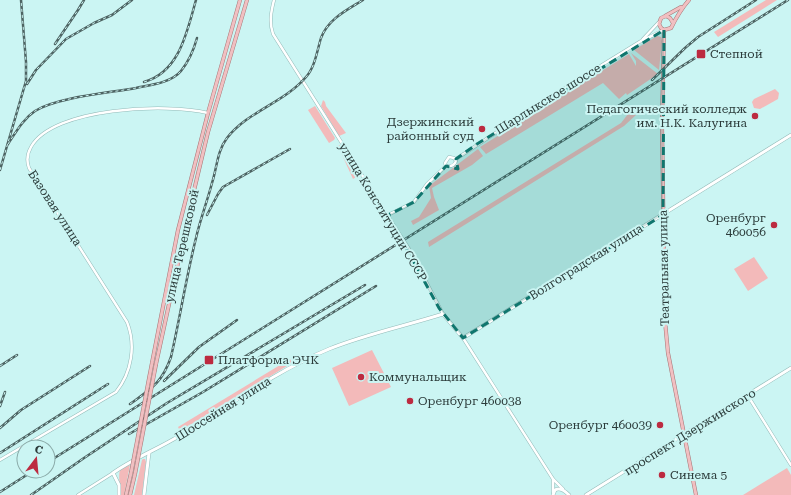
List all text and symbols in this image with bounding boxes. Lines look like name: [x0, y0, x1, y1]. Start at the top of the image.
place label: Степной: [710, 47, 763, 61]
marker: Степной: [695, 48, 707, 60]
street label: Шарлыкское шоссе: [493, 61, 604, 137]
place label: Педагогический колледж им. Н.К. Калугина: [586, 102, 747, 130]
marker: Педагогический колледж им. Н.К. Калугина: [750, 111, 760, 121]
place label: Дзержинский районный суд: [387, 115, 474, 143]
marker: Дзержинский районный суд: [477, 124, 487, 134]
street label: улица Конституции СССР: [336, 140, 430, 284]
street label: Базовая улица: [25, 167, 85, 249]
street label: улица Терешковой: [162, 188, 202, 304]
street label: Театральная улица: [656, 209, 672, 326]
place label: Оренбург 460056: [706, 211, 766, 239]
marker: Оренбург 460056: [769, 220, 779, 230]
street label: Волгоградская улица: [527, 221, 646, 303]
place label: Платформа ЭЧК: [218, 353, 319, 367]
marker: Платформа ЭЧК: [203, 354, 215, 366]
place label: Коммунальщик: [369, 370, 467, 384]
marker: Коммунальщик: [356, 372, 366, 382]
street label: Шоссейная улица: [173, 374, 274, 444]
street label: проспект Дзержинского: [622, 386, 758, 478]
place label: Оренбург 460038: [418, 394, 522, 408]
marker: Оренбург 460038: [405, 396, 415, 406]
place label: Оренбург 460039: [549, 418, 652, 432]
marker: Оренбург 460039: [655, 420, 665, 430]
north arrow: [16, 439, 56, 479]
text: С: [33, 443, 44, 457]
place label: Синема 5: [670, 468, 727, 482]
marker: Синема 5: [657, 470, 667, 480]

